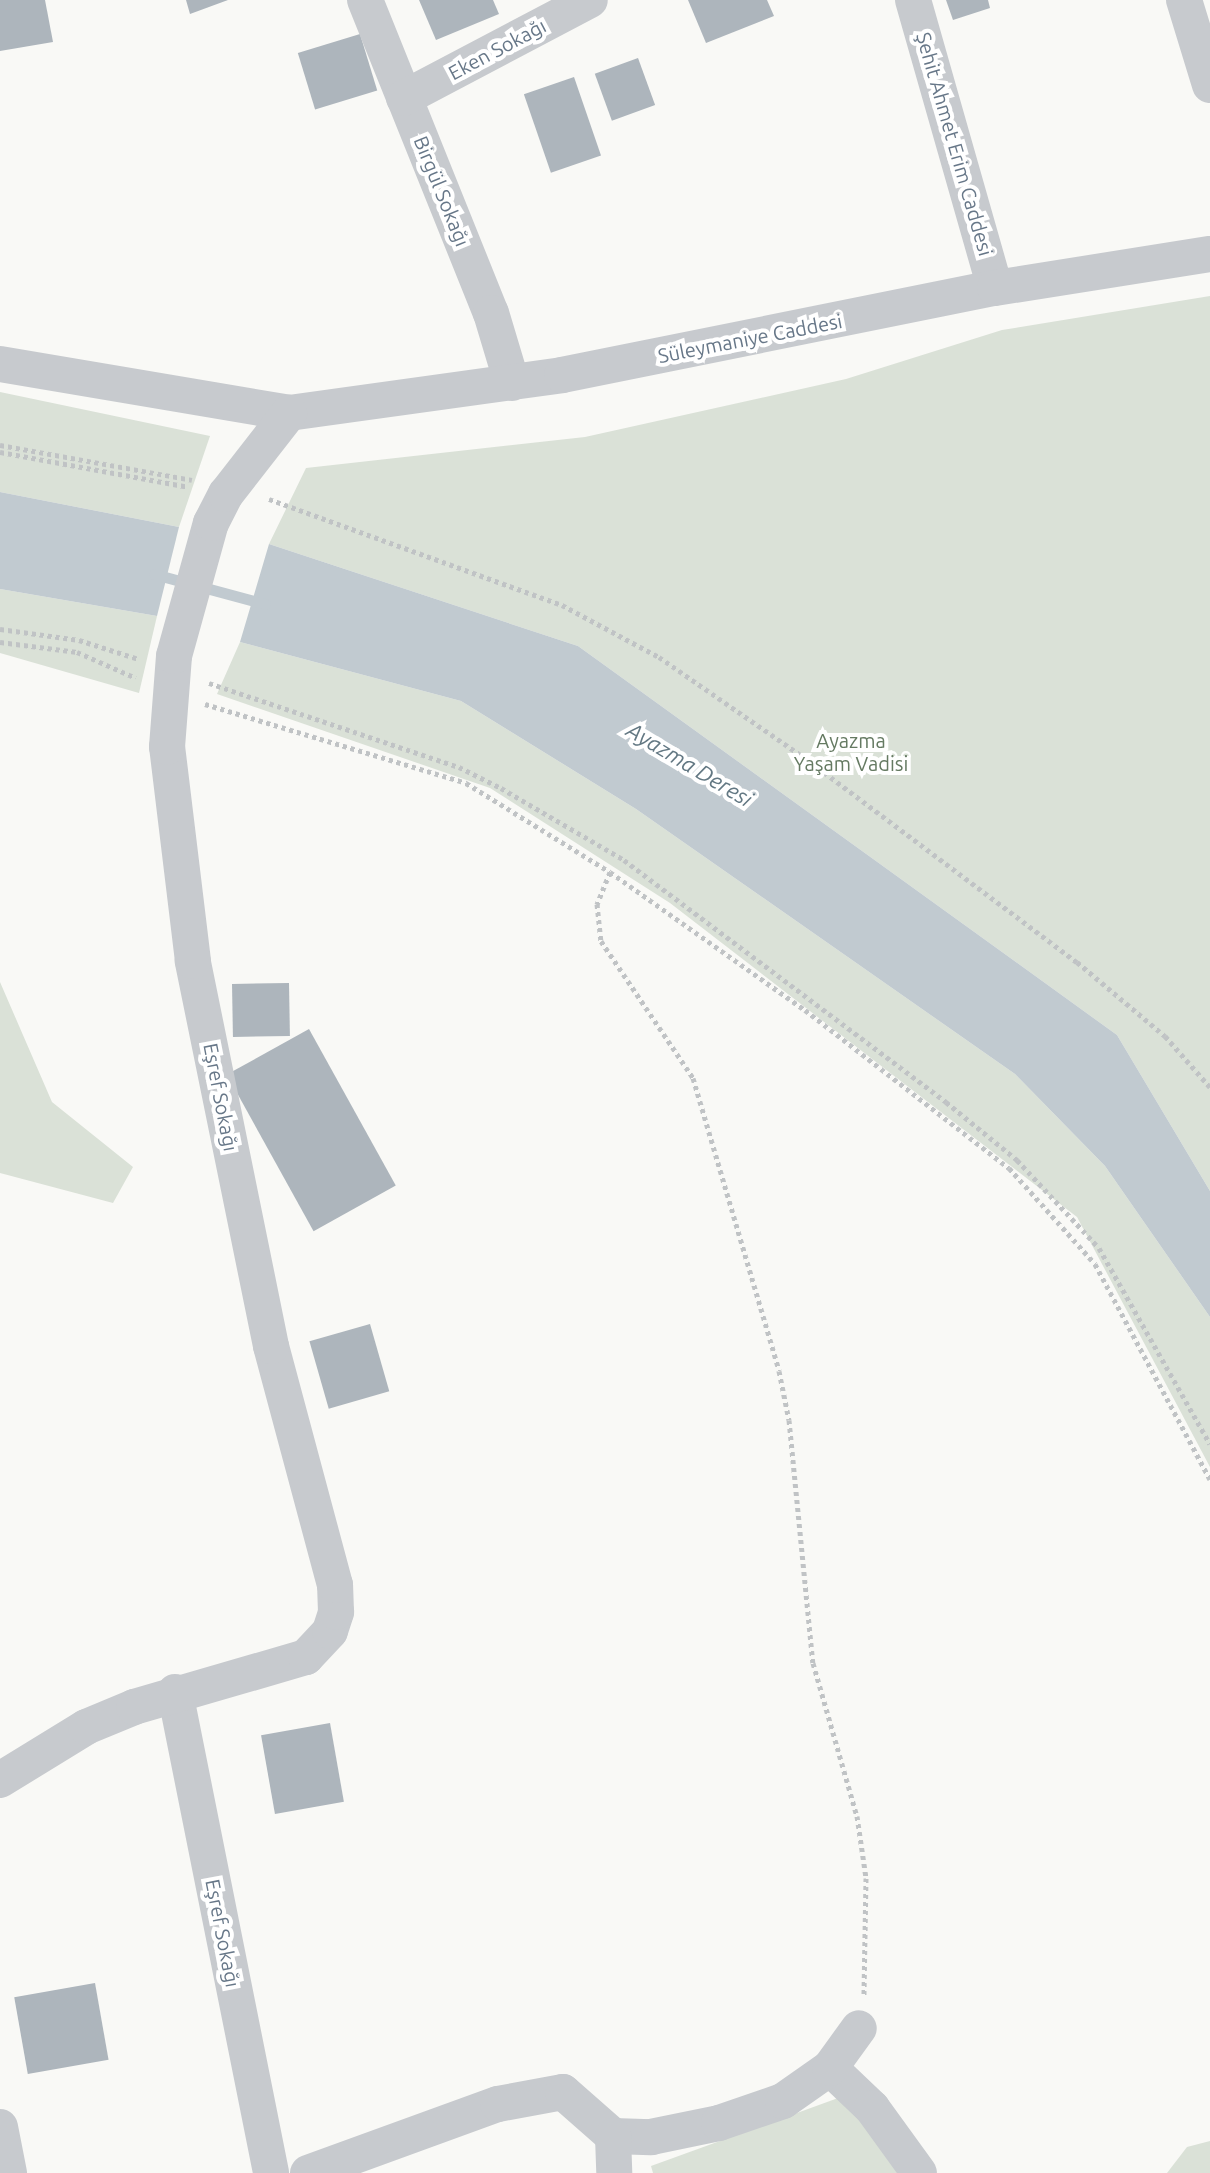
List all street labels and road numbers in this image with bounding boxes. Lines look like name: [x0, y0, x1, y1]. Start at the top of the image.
street label: Eken Sokağı: [444, 13, 550, 85]
street label: Şehit Ahmet Erim Caddesi: [912, 29, 998, 259]
street label: Birgül Sokağı: [409, 132, 475, 250]
street label: Süleymaniye Caddesi: [656, 308, 844, 368]
street label: Eşref Sokağı: [199, 1041, 243, 1153]
street label: Eşref Sokağı: [201, 1877, 245, 1989]

